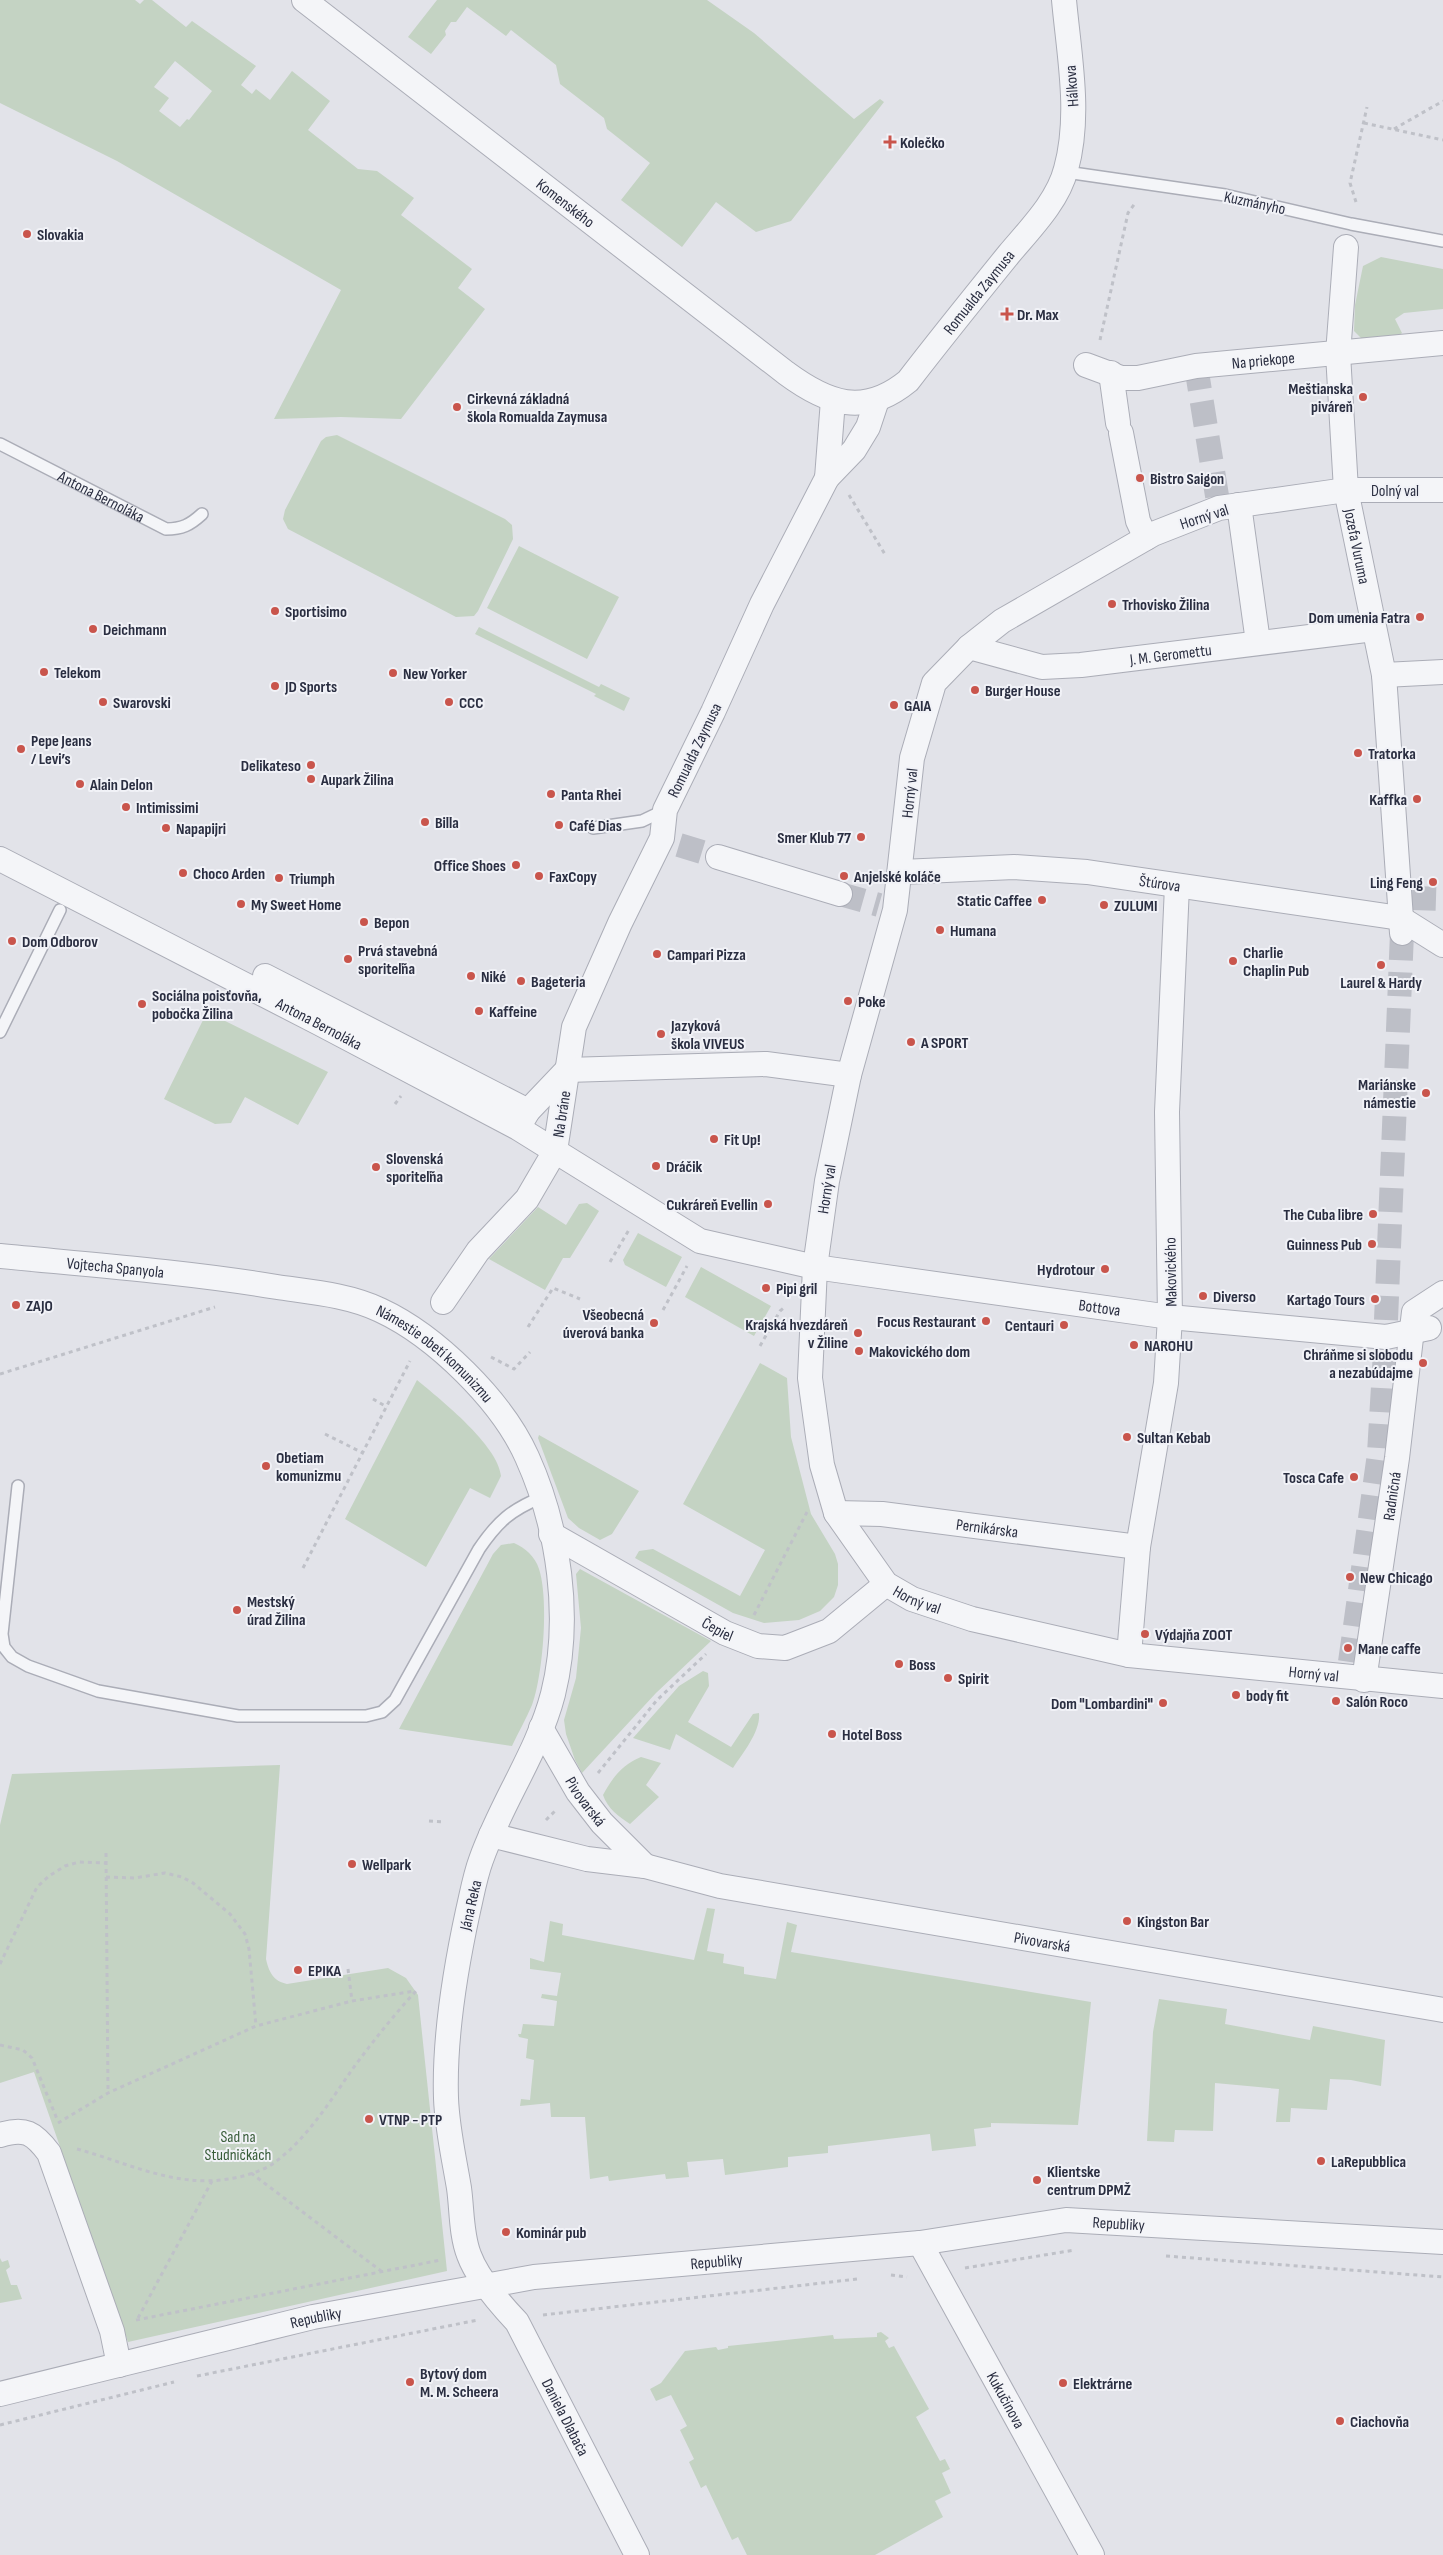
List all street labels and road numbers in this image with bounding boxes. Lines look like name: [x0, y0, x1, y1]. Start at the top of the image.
street label: Hálkova: [1062, 64, 1083, 107]
street label: Komenského: [532, 175, 598, 232]
street label: Kuzmányho: [1222, 188, 1287, 219]
street label: Romualda Zaymusa: [940, 247, 1019, 339]
street label: Na priekope: [1231, 349, 1296, 374]
street label: Antona Bernoláka: [54, 467, 147, 527]
street label: Dolný val: [1371, 482, 1419, 501]
street label: Horný val: [1178, 501, 1231, 534]
street label: Jozefa Vuruma: [1339, 506, 1373, 586]
street label: J. M. Geromettu: [1128, 641, 1213, 670]
street label: Romualda Zaymusa: [664, 700, 726, 801]
street label: Horný val: [898, 767, 923, 819]
street label: Štúrova: [1138, 872, 1182, 897]
street label: Antona Bernoláka: [271, 994, 365, 1055]
street label: Na bráne: [549, 1089, 576, 1139]
street label: Horný val: [814, 1163, 841, 1215]
street label: Makovického: [1161, 1237, 1182, 1307]
street label: Vojtecha Spanyola: [66, 1254, 165, 1283]
street label: Bottova: [1077, 1296, 1122, 1321]
street label: Námestie obetí komunizmu: [373, 1302, 496, 1407]
street label: Radničná: [1380, 1471, 1406, 1522]
street label: Pernikárska: [955, 1516, 1019, 1542]
street label: Horný val: [889, 1582, 943, 1619]
street label: Čepiel: [698, 1614, 736, 1646]
street label: Horný val: [1288, 1663, 1339, 1687]
street label: Pivovarská: [560, 1774, 609, 1831]
street label: Jána Reka: [456, 1878, 486, 1933]
street label: Pivovarská: [1012, 1929, 1072, 1957]
street label: Republiky: [1092, 2214, 1145, 2236]
street label: Republiky: [690, 2251, 743, 2274]
street label: Republiky: [288, 2304, 343, 2333]
street label: Kukučínova: [982, 2369, 1028, 2432]
street label: Daniela Dlabača: [537, 2376, 592, 2459]

